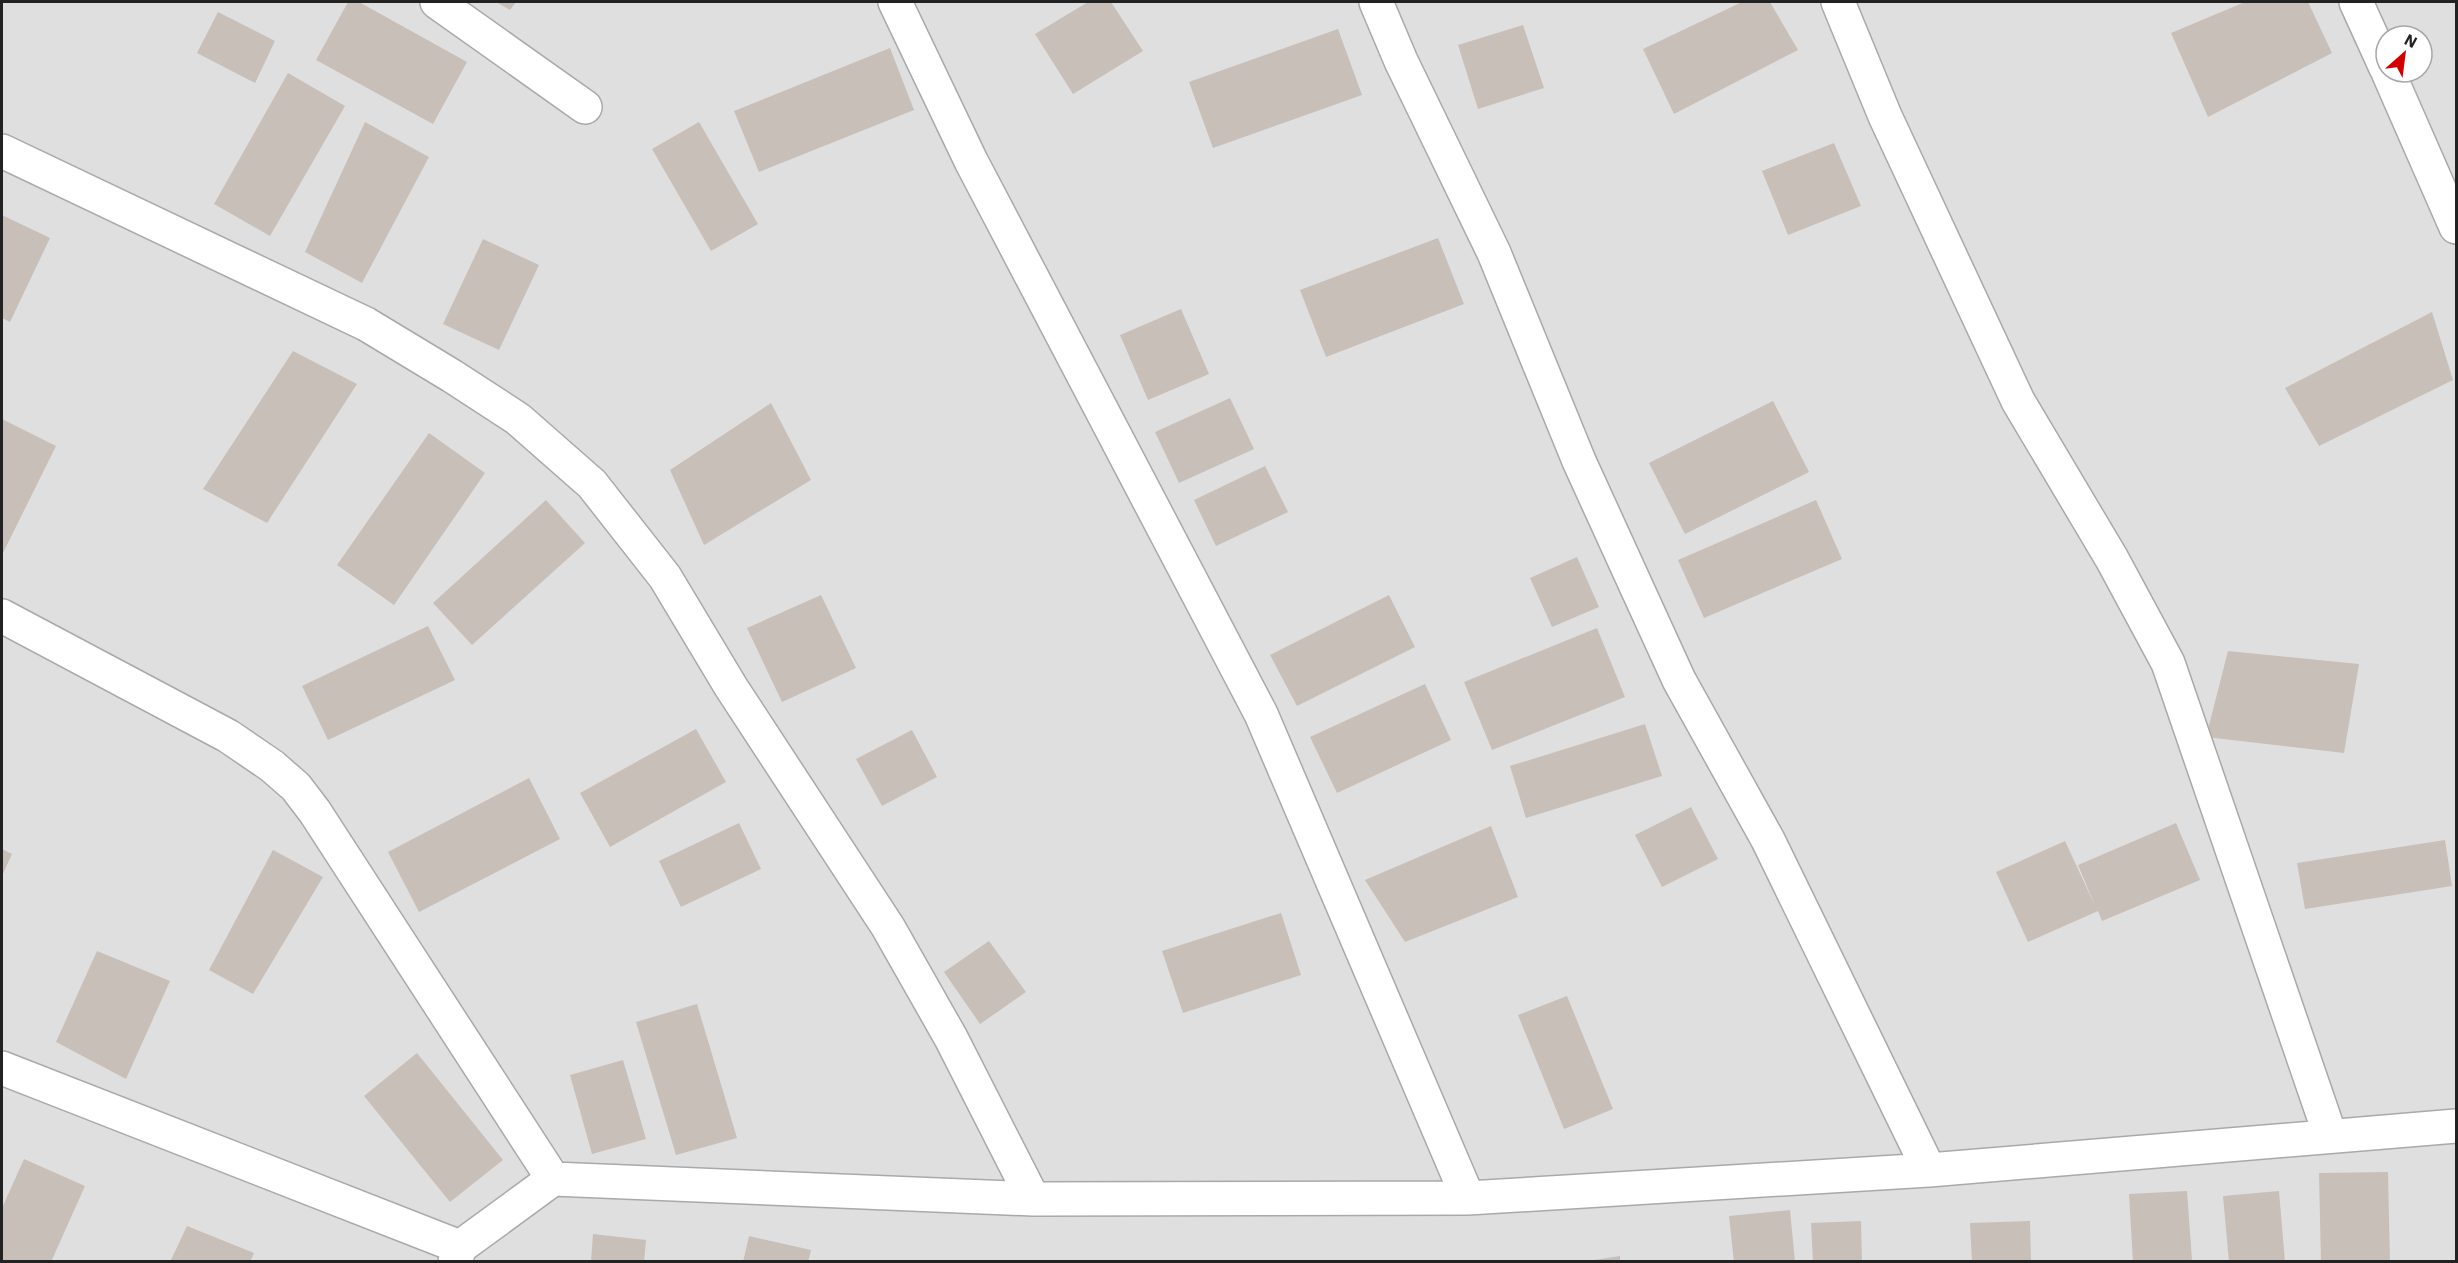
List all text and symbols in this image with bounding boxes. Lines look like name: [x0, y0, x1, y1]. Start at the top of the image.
north arrow: [2374, 24, 2434, 84]
text: N: [2401, 29, 2421, 52]

